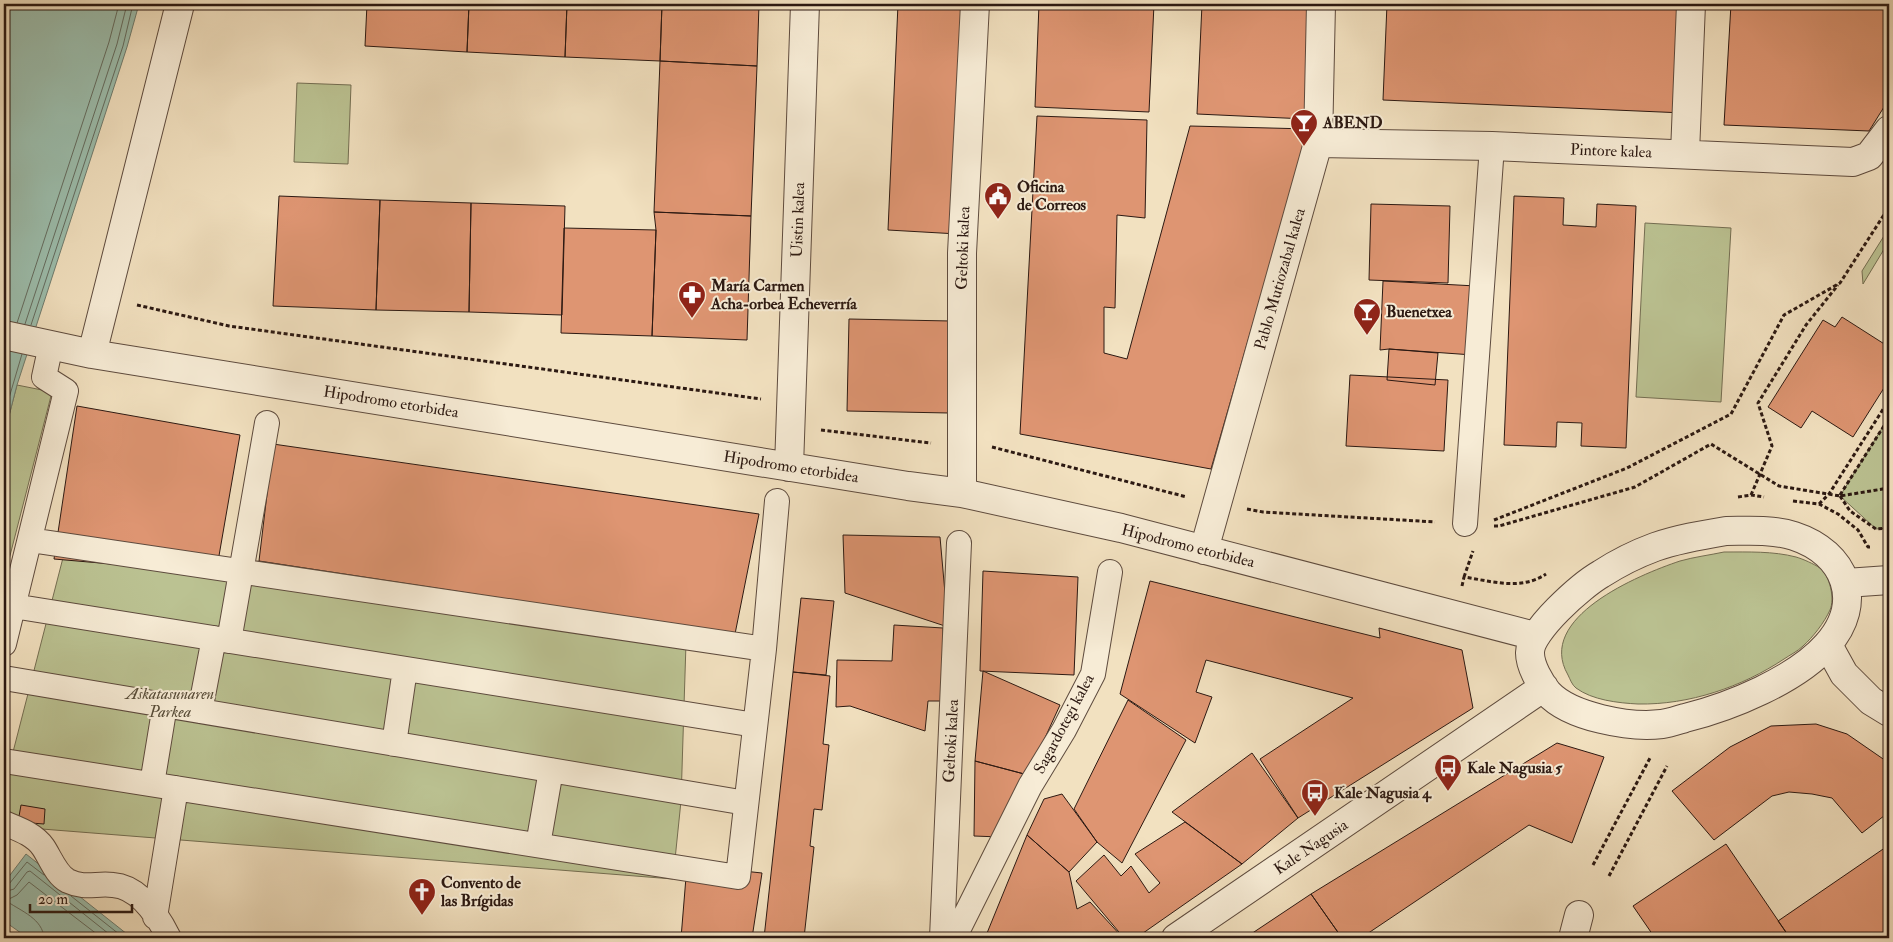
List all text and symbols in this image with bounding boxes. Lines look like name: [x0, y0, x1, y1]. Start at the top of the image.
bar icon: ABEND: [1289, 108, 1319, 147]
place label: ABEND: [1322, 113, 1382, 133]
street label: Pintore kalea: [1570, 140, 1653, 162]
place label: Oficina de Correos: [1017, 177, 1087, 215]
public building icon: Oficina de Correos: [983, 181, 1013, 220]
street label: Uistin kalea: [787, 182, 809, 258]
street label: Geltoki kalea: [952, 205, 974, 290]
street label: Pablo Mutiozabal kalea: [1250, 205, 1310, 352]
place label: María Carmen Acha-orbea Echeverría: [710, 276, 857, 314]
pharmacy icon: María Carmen Acha-orbea Echeverría: [677, 280, 707, 319]
bar icon: Buenetxea: [1352, 297, 1382, 336]
place label: Buenetxea: [1386, 302, 1452, 322]
street label: Hipodromo etorbidea: [322, 381, 460, 424]
street label: Hipodromo etorbidea: [722, 446, 860, 489]
street label: Hipodromo etorbidea: [1119, 520, 1257, 573]
street label: Sagardotegi kalea: [1029, 670, 1099, 777]
park label: Askatasunaren Parkea: [124, 684, 214, 722]
street label: Geltoki kalea: [939, 698, 963, 783]
bus stop icon: Kale Nagusia 5: [1433, 753, 1463, 792]
place label: Kale Nagusia 5: [1467, 758, 1563, 779]
bus stop icon: Kale Nagusia 4: [1300, 778, 1330, 817]
place label: Kale Nagusia 4: [1334, 783, 1432, 804]
street label: Kale Nagusia: [1270, 815, 1352, 879]
place label: Convento de las Brígidas: [440, 873, 521, 912]
church icon: Convento de las Brígidas: [407, 877, 437, 916]
scale bar: [30, 882, 132, 914]
text: 20 m: [38, 890, 68, 909]

